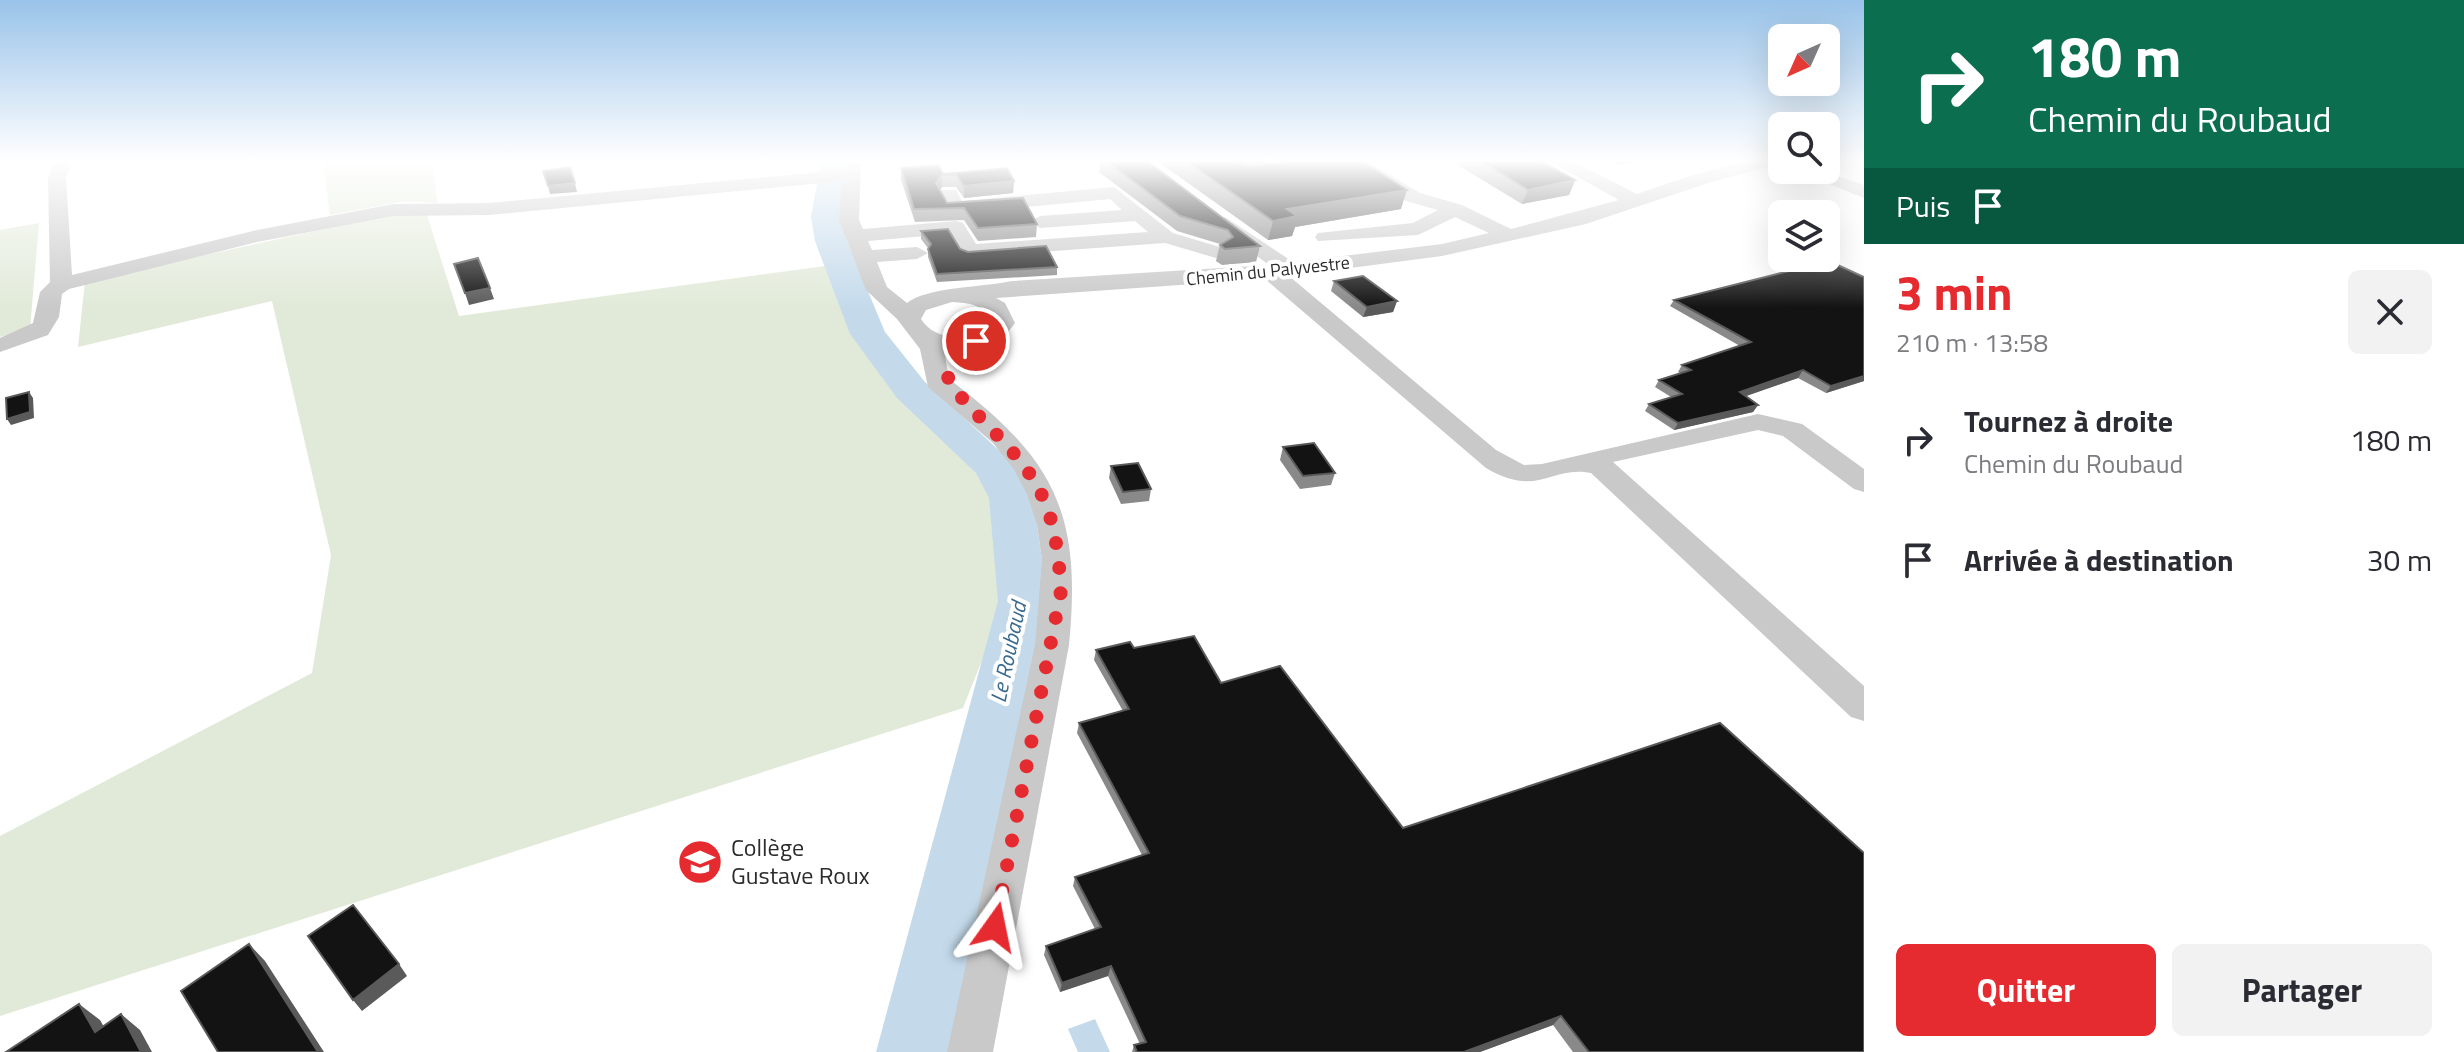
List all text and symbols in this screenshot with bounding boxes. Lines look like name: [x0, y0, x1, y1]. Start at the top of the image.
text: 180 m: [2028, 14, 2181, 99]
north arrow: [1768, 24, 1840, 96]
map controls: [1768, 24, 1840, 272]
icon: right: [1896, 32, 2000, 136]
text: Chemin du Roubaud: [2028, 91, 2332, 146]
button: search: [1768, 112, 1840, 184]
text: Puis: [1896, 183, 1950, 229]
icon: arrive: [1966, 184, 2010, 228]
button: layers: [1768, 200, 1840, 272]
street label: Chemin du Palyvestre: [1185, 249, 1351, 293]
text: 3 min: [1896, 256, 2013, 329]
button: close: [2348, 270, 2432, 354]
pin: [942, 307, 1010, 375]
icon: arrive: [954, 319, 998, 363]
text: 210 m · 13:58: [1896, 323, 2048, 362]
text: Tournez à droite: [1964, 398, 2173, 444]
text: 180 m: [2350, 417, 2432, 463]
icon: right: [1896, 418, 1940, 462]
text: Chemin du Roubaud: [1964, 444, 2183, 483]
text: Arrivée à destination: [1964, 537, 2234, 583]
text: 30 m: [2367, 537, 2432, 583]
icon: arrive: [1896, 538, 1940, 582]
water label: Le Roubaud: [981, 596, 1036, 706]
place label: Collège Gustave Roux: [731, 829, 870, 893]
school or university icon: Collège Gustave Roux: [676, 838, 724, 886]
position arrow: [953, 885, 1037, 969]
button: Quitter: [1896, 944, 2156, 1036]
button: Partager: [2172, 944, 2432, 1036]

